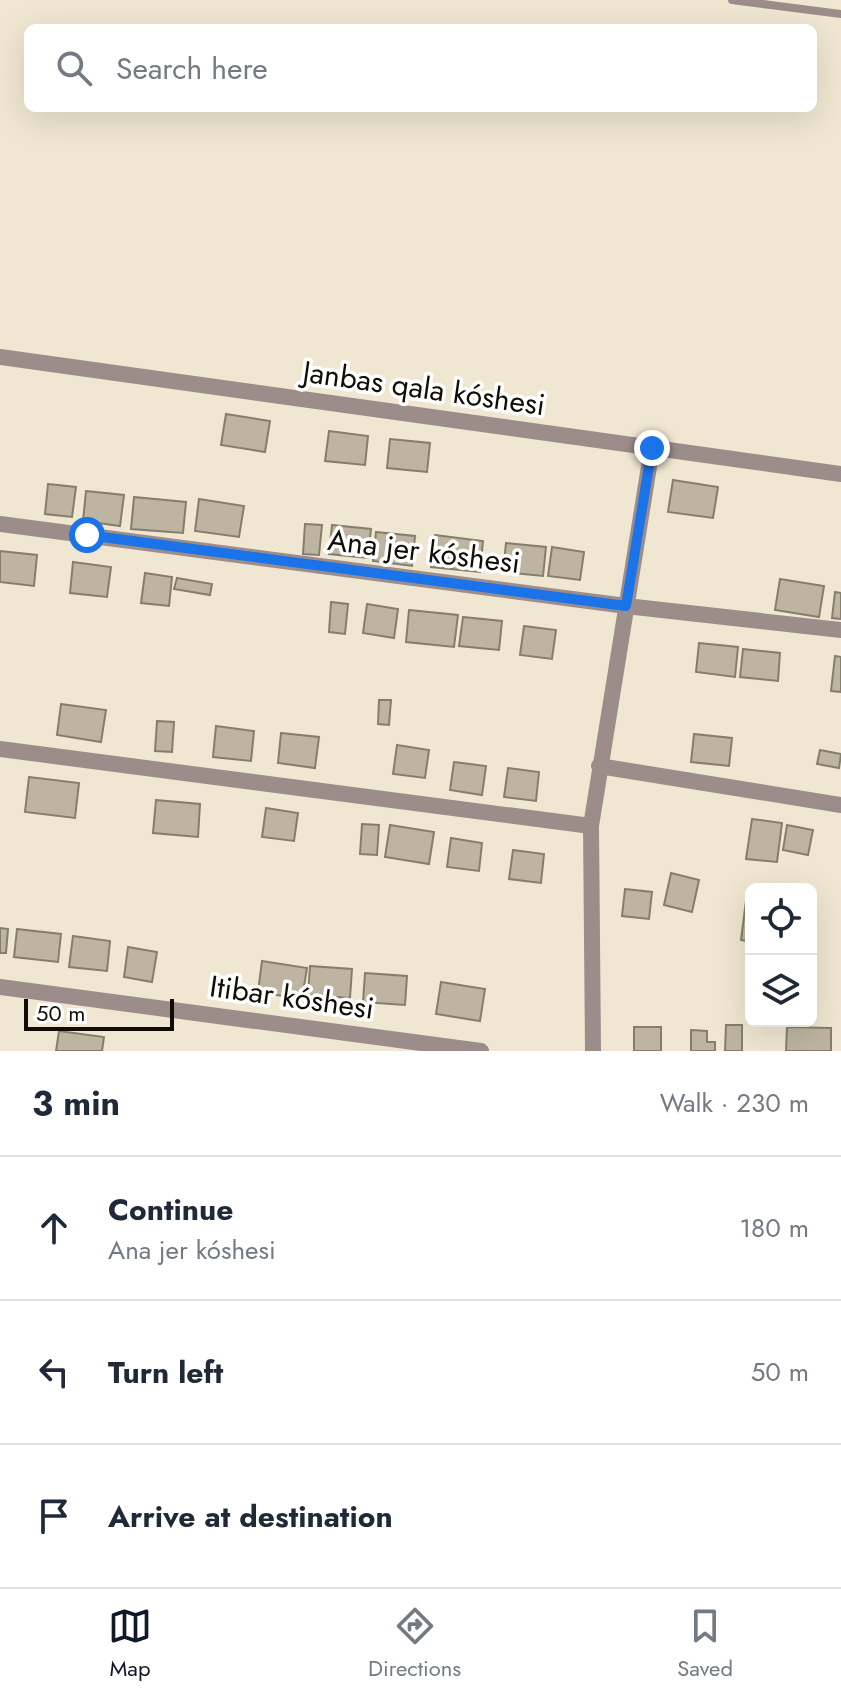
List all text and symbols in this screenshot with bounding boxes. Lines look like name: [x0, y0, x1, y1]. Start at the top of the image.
search box: [24, 24, 817, 112]
icon: search: [52, 46, 96, 90]
text: Search here: [116, 47, 268, 90]
street label: Janbas qala kóshesi: [296, 349, 548, 426]
route end: [634, 430, 670, 466]
route start: [69, 517, 105, 553]
street label: Ana jer kóshesi: [325, 518, 523, 584]
map controls: [745, 883, 817, 1027]
button: locate: [745, 883, 817, 955]
button: layers: [745, 955, 817, 1027]
street label: Itibar kóshesi: [207, 964, 377, 1030]
scale bar: [24, 995, 174, 1031]
text: 50 m: [36, 997, 85, 1029]
text: 3 min: [32, 1079, 120, 1128]
text: Walk · 230 m: [660, 1084, 809, 1122]
text: Continue: [108, 1188, 234, 1231]
icon: ahead: [32, 1206, 76, 1250]
text: 180 m: [739, 1209, 809, 1247]
text: Ana jer kóshesi: [108, 1231, 276, 1269]
icon: left: [32, 1350, 76, 1394]
text: Turn left: [108, 1351, 223, 1394]
text: 50 m: [751, 1353, 809, 1391]
icon: arrive: [32, 1494, 76, 1538]
text: Arrive at destination: [108, 1495, 393, 1538]
tab: Map: [108, 1604, 152, 1684]
tab: Directions: [368, 1604, 461, 1684]
tab: Saved: [677, 1604, 733, 1684]

